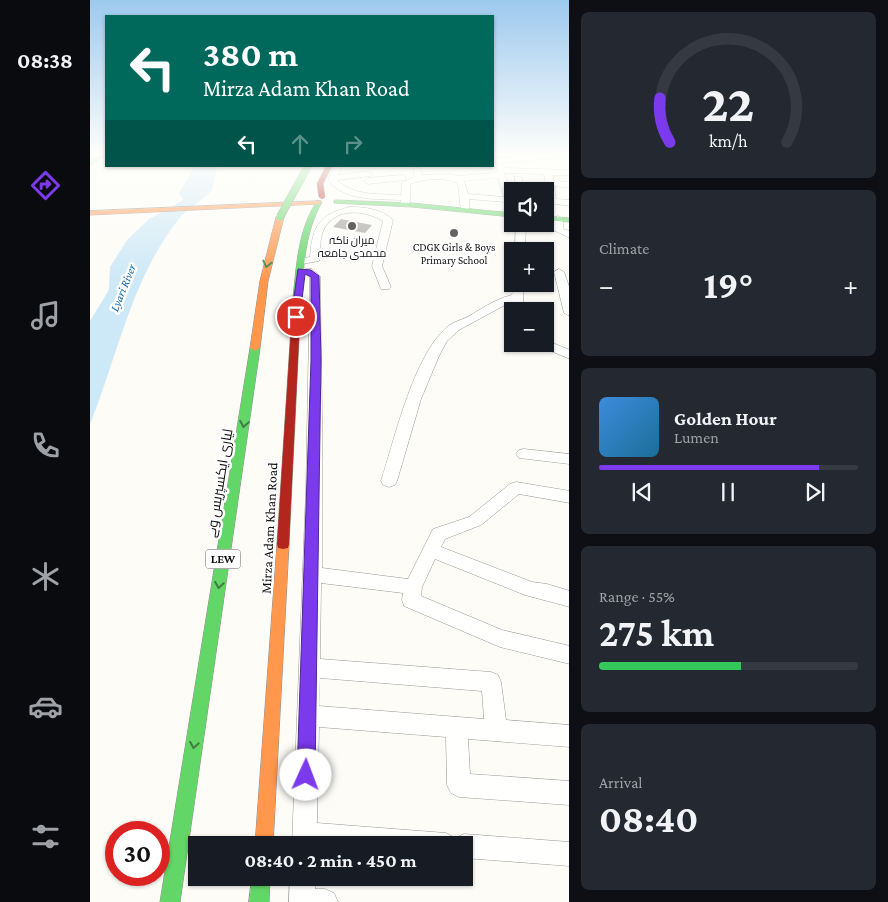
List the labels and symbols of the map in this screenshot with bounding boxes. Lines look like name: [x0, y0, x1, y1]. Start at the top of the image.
marker: میران ناکہ محمدی جامعہ: [346, 220, 358, 232]
marker: CDGK Girls & Boys Primary School: [448, 227, 460, 239]
place label: میران ناکہ محمدی جامعہ: [318, 234, 386, 260]
place label: CDGK Girls & Boys Primary School: [413, 241, 495, 267]
one-way arrow: [262, 259, 273, 268]
water label: Lyari River: [107, 262, 139, 314]
pin: [275, 296, 317, 338]
one-way arrow: [240, 420, 250, 429]
street label: لیاری ایکسپریس وے: [203, 428, 237, 539]
street label: Mirza Adam Khan Road: [258, 461, 280, 594]
road number: LEW: [206, 550, 240, 568]
one-way arrow: [214, 580, 224, 589]
one-way arrow: [189, 742, 200, 750]
position arrow: [279, 748, 331, 800]
speed limit sign: 30: [105, 821, 170, 886]

